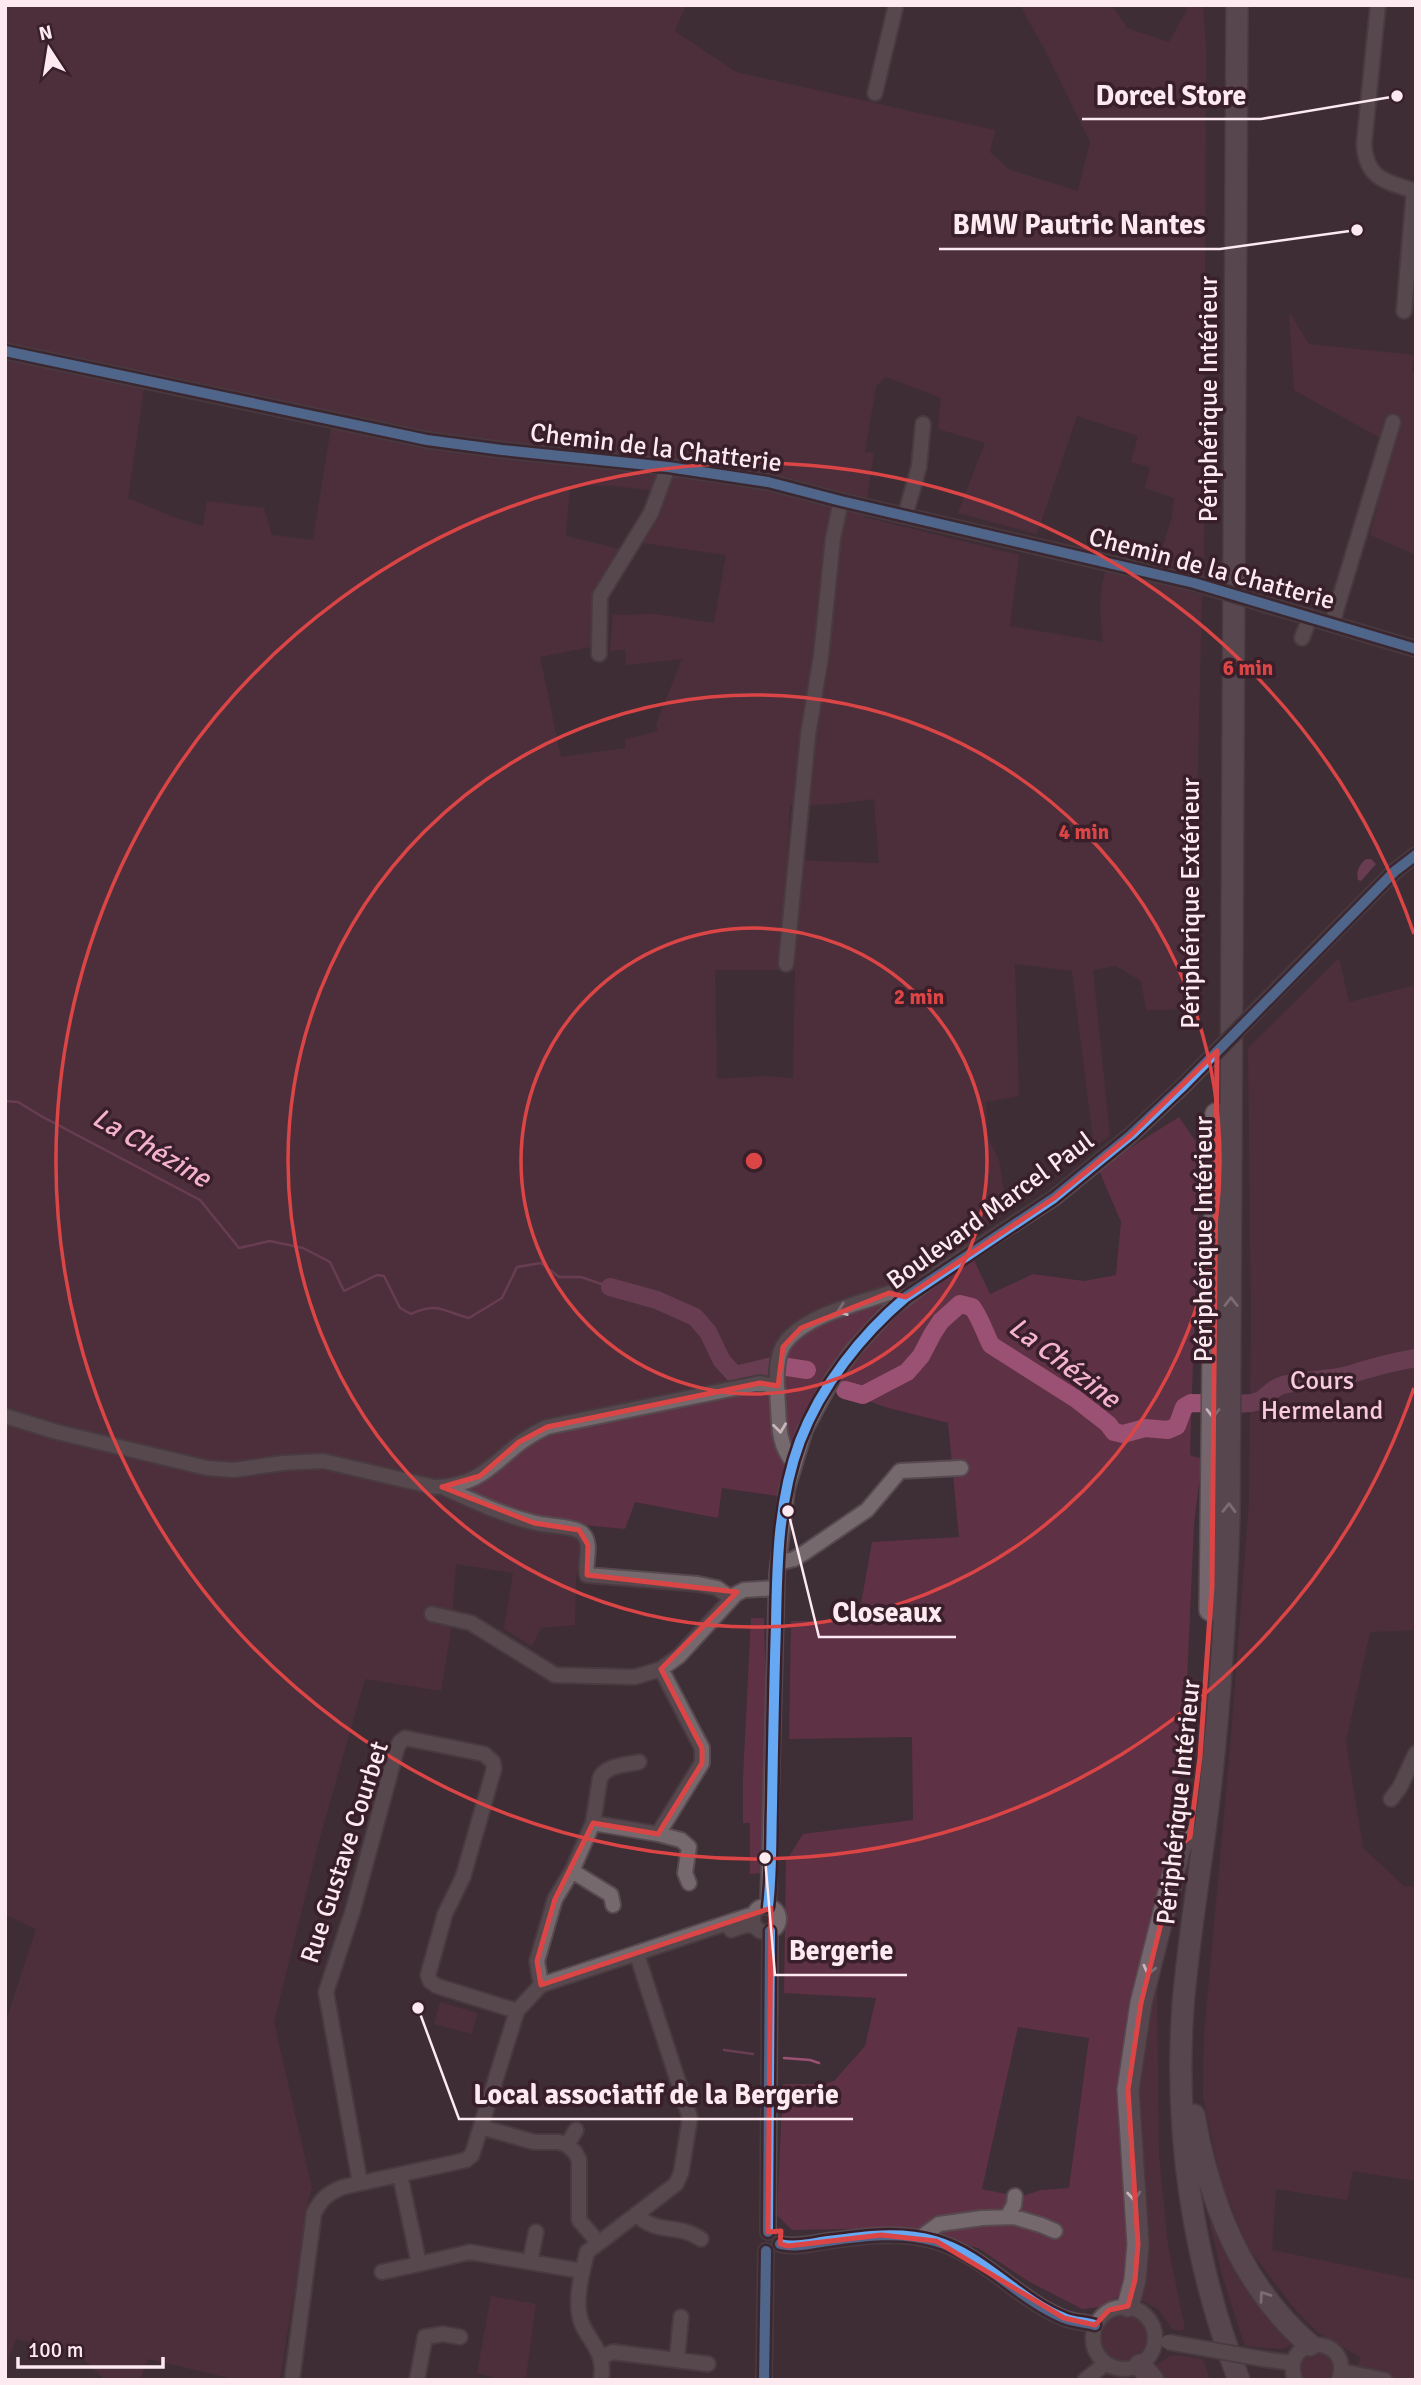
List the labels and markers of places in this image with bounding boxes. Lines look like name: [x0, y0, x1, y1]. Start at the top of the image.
callout: Dorcel Store: [1082, 70, 1261, 119]
callout: BMW Pautric Nantes: [939, 200, 1220, 249]
centre of rings: [742, 1149, 766, 1173]
callout: Closeaux: [819, 1588, 956, 1637]
callout: Bergerie: [775, 1926, 907, 1975]
callout: Local associatif de la Bergerie: [459, 2070, 853, 2119]

